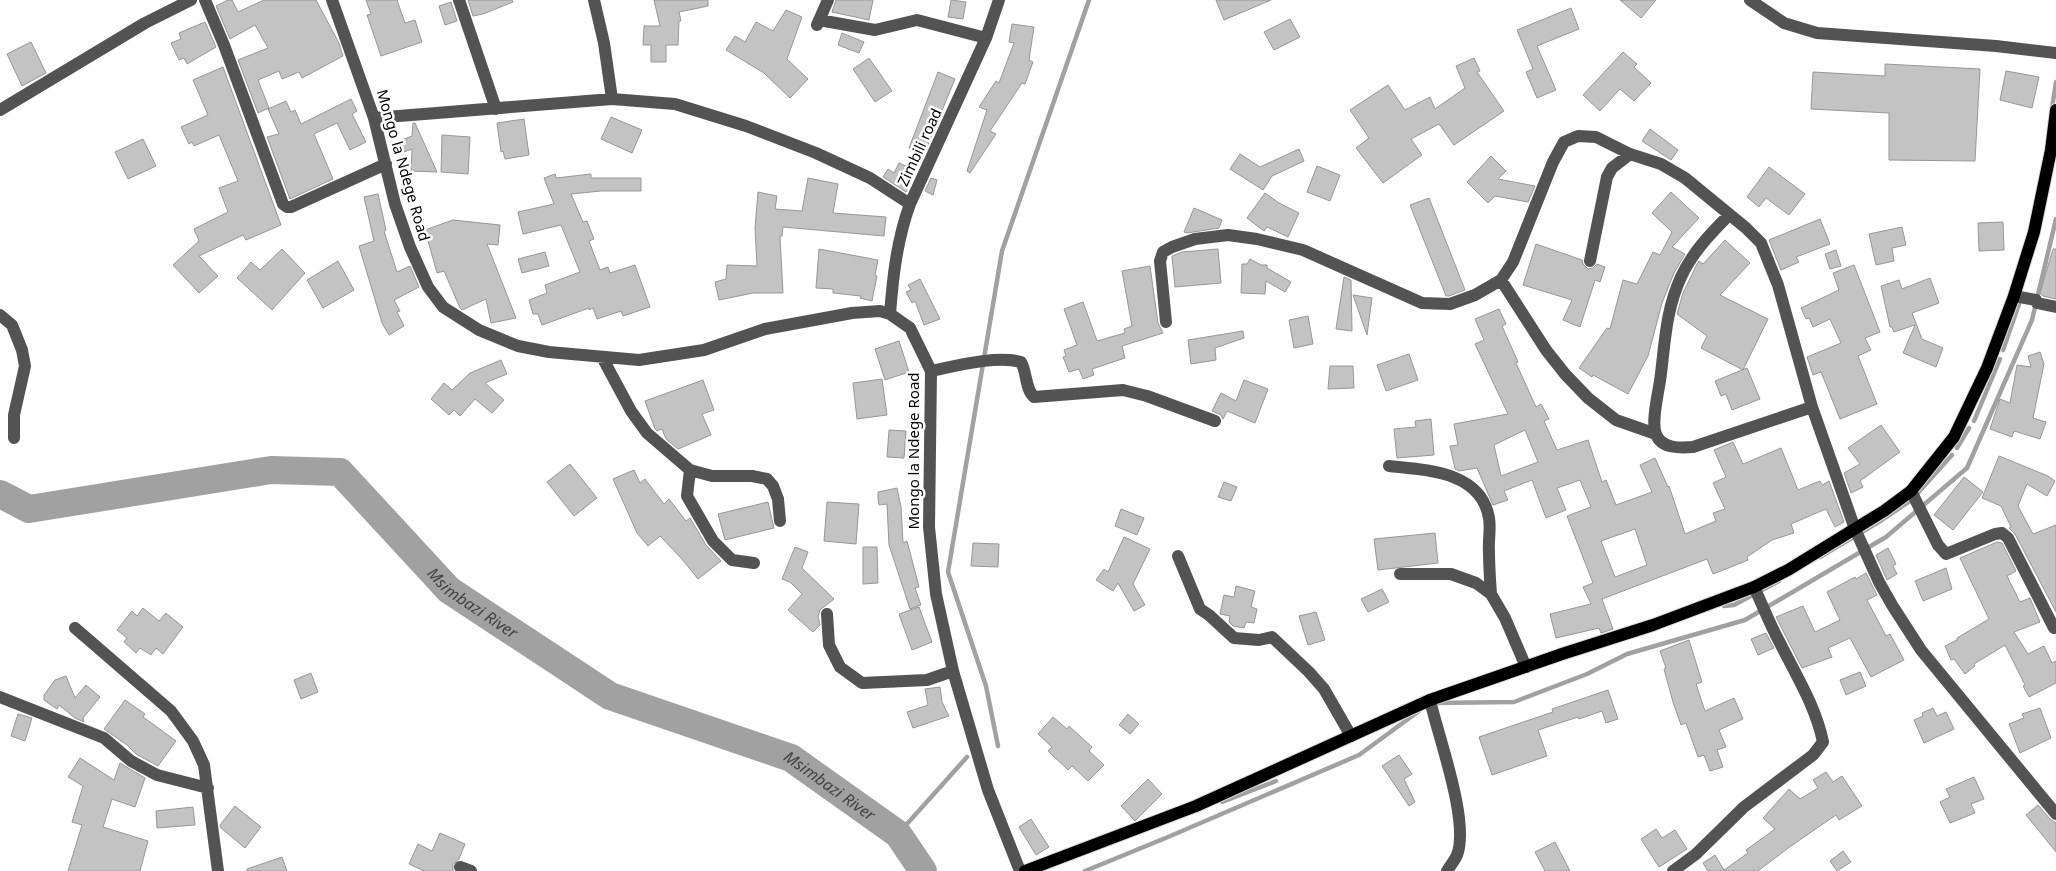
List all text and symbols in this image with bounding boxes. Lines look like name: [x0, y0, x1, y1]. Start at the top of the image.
street label: Mongo la Ndege Road: [373, 87, 435, 243]
street label: Zimbili road: [892, 105, 946, 189]
street label: Mongo la Ndege Road: [903, 372, 923, 530]
water label: Msimbazi River: [422, 563, 523, 644]
water label: Msimbazi River: [780, 745, 880, 826]

